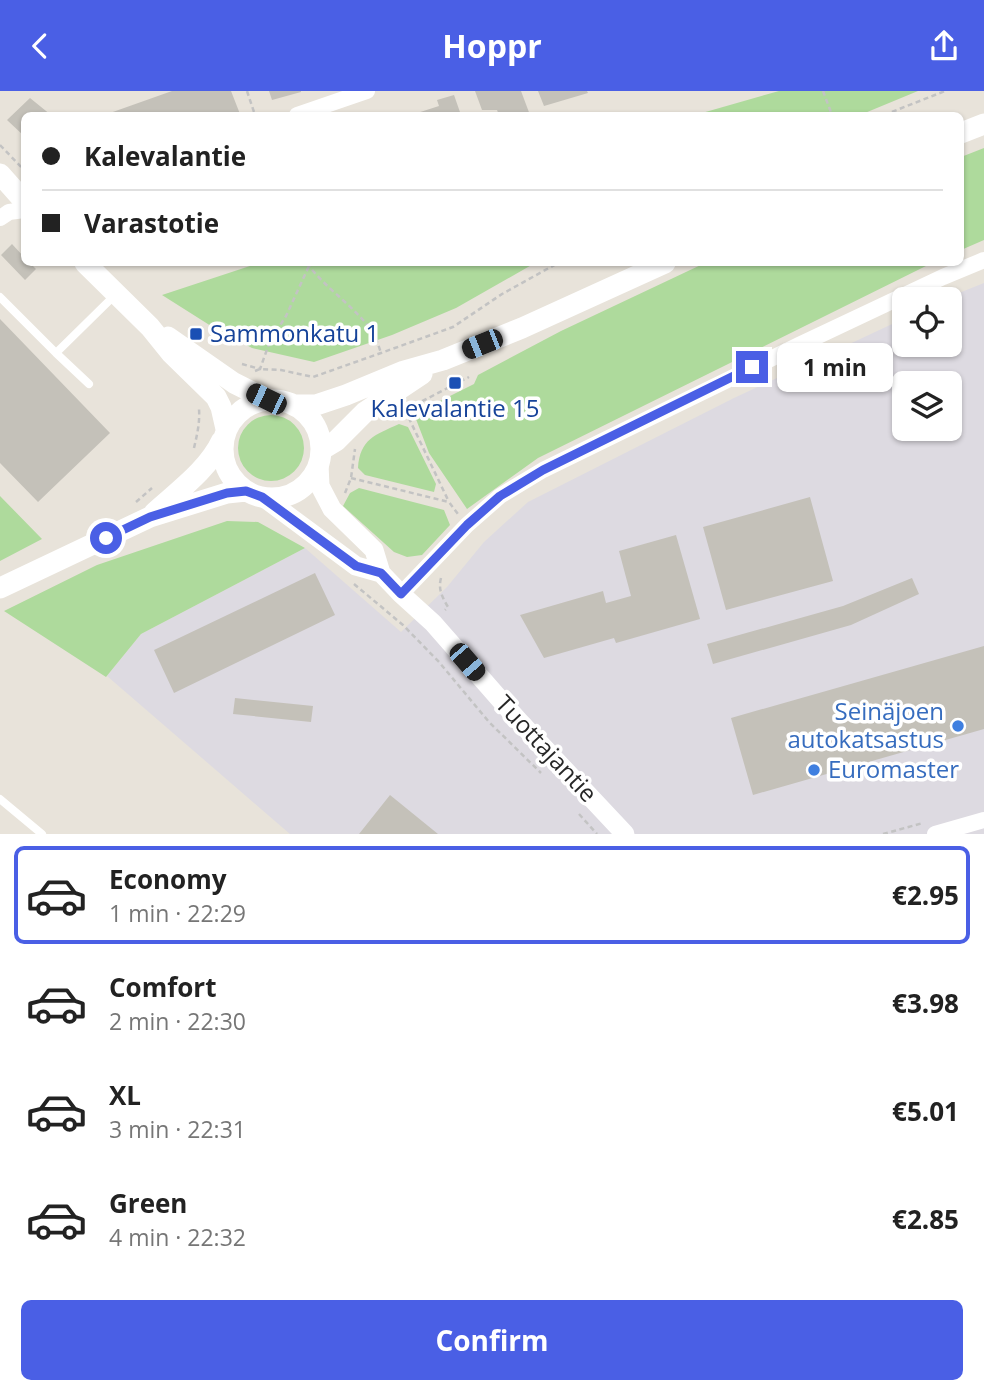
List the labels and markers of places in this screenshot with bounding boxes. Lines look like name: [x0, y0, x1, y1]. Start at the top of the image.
place label: Sammonkatu 1: [210, 316, 379, 349]
marker: Sammonkatu 1: [188, 326, 204, 342]
marker: Kalevalantie 15: [447, 375, 463, 391]
place label: Kalevalantie 15: [371, 391, 539, 424]
place label: Seinäjoen autokatsastus: [788, 694, 944, 755]
marker: Seinäjoen autokatsastus: [950, 718, 966, 734]
place label: Euromaster: [828, 752, 959, 785]
marker: Euromaster: [806, 762, 822, 778]

